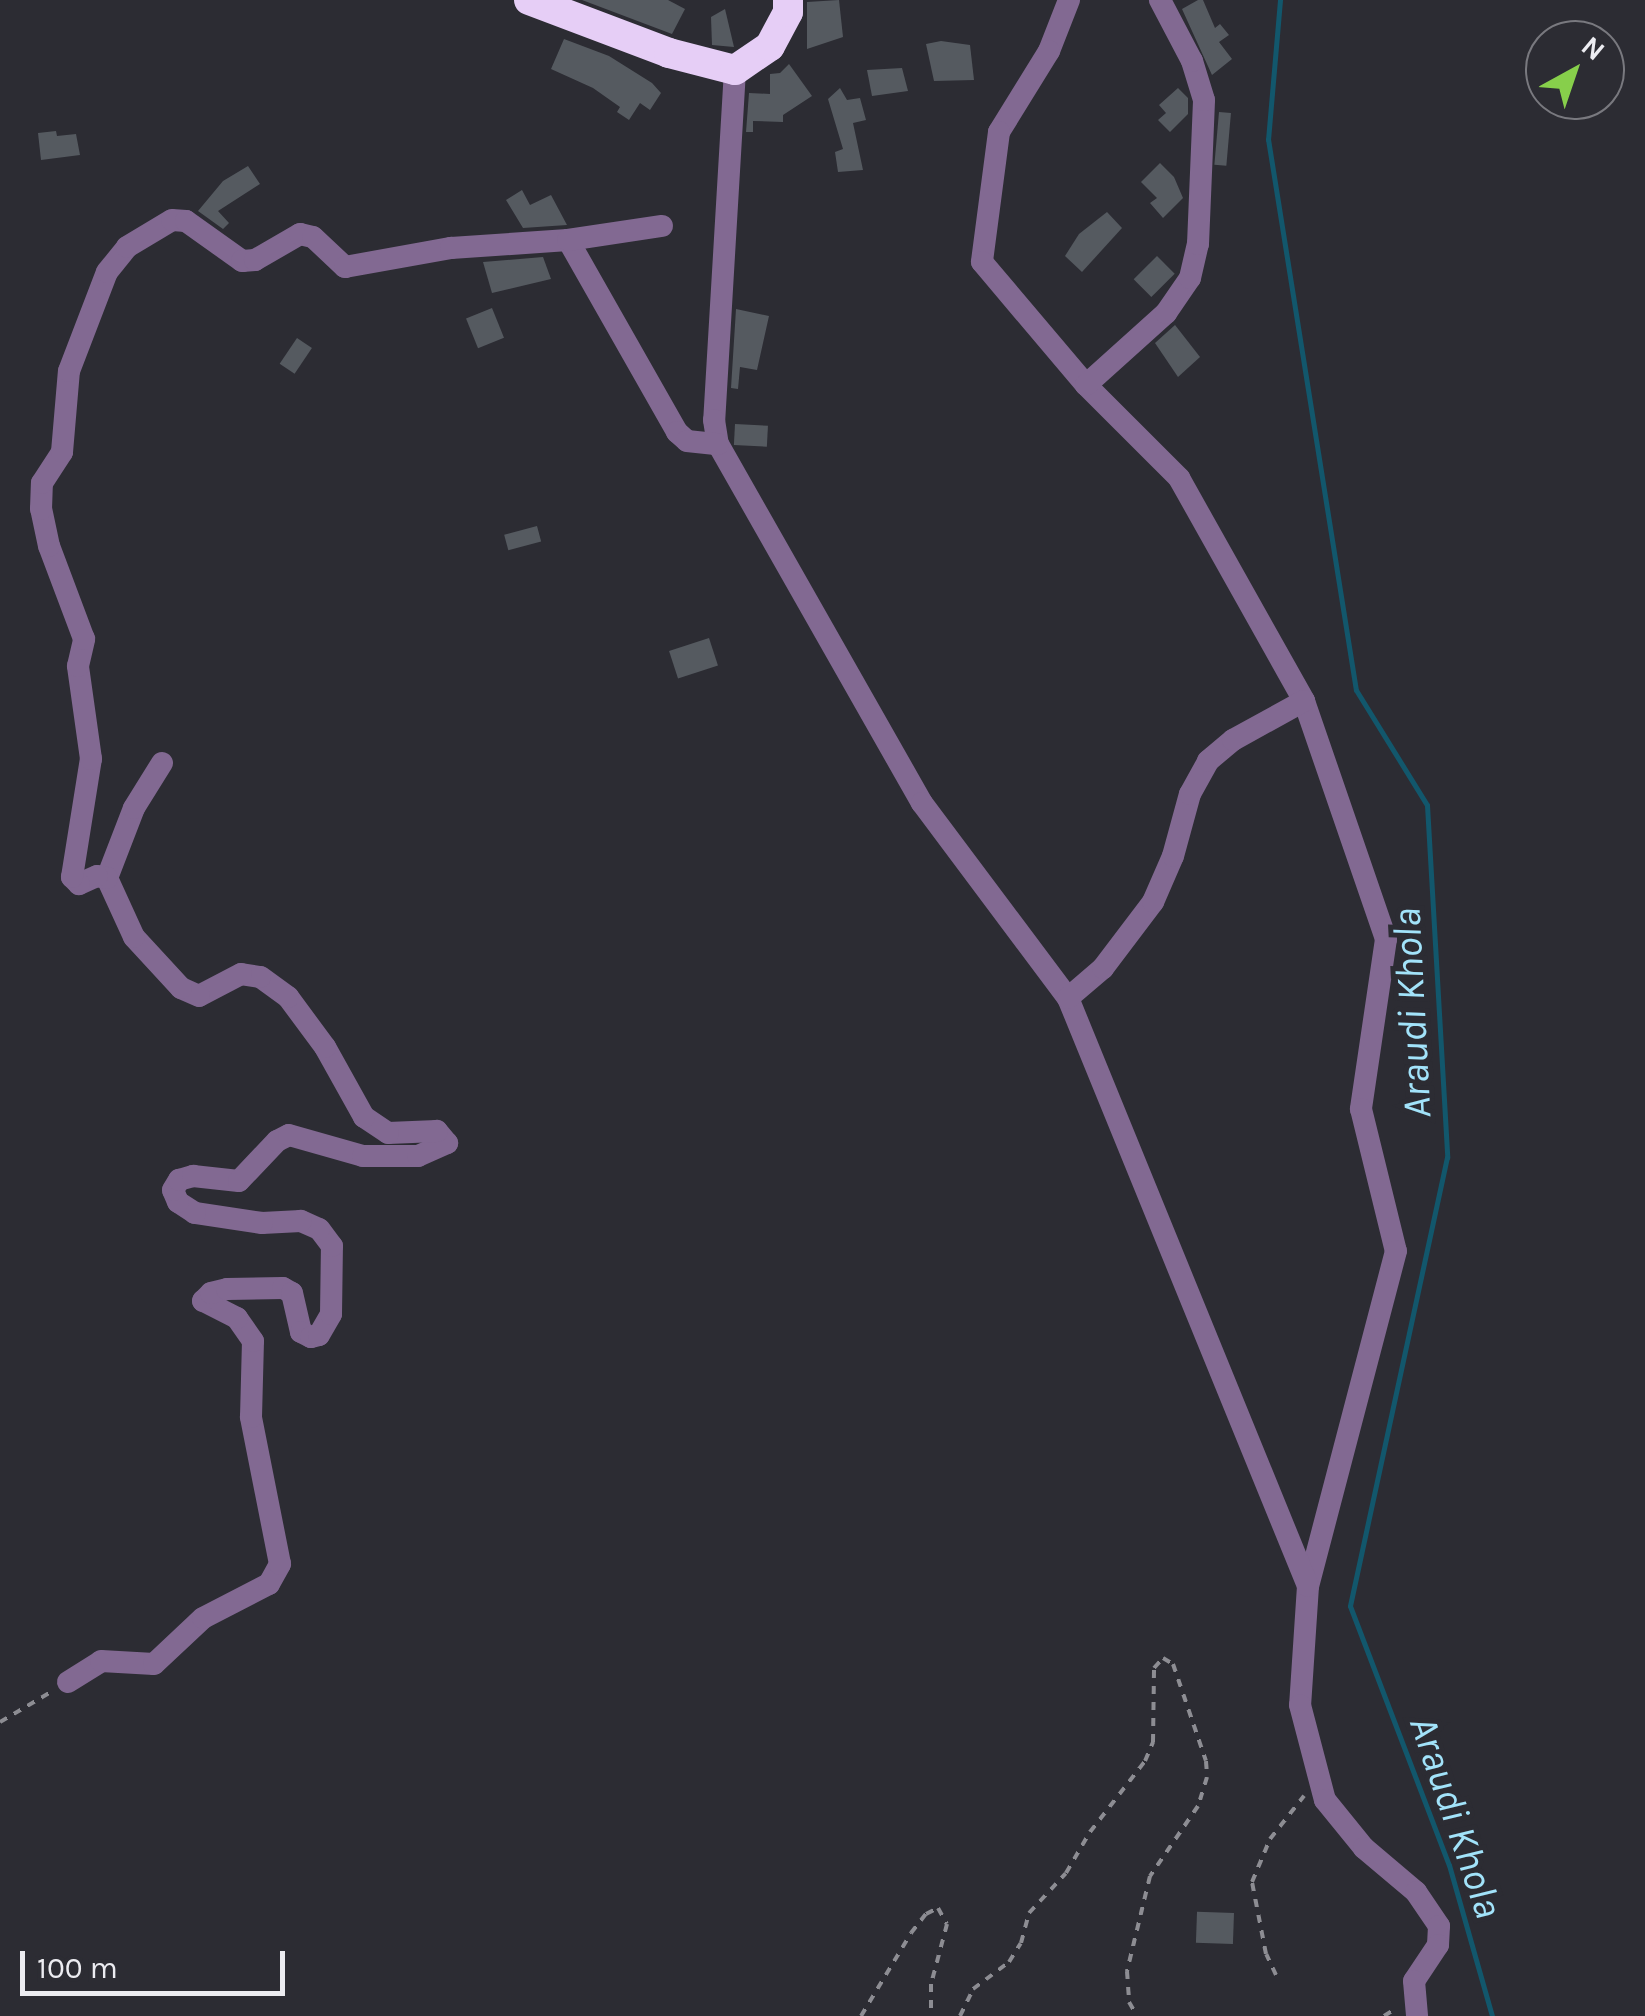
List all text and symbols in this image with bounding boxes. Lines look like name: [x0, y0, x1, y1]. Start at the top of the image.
north arrow: [1525, 20, 1625, 120]
text: N: [1575, 29, 1612, 67]
water label: Araudi Khola: [1383, 907, 1441, 1119]
water label: Araudi Khola: [1399, 1710, 1513, 1924]
scale bar: [25, 1931, 290, 1993]
text: 100 m: [37, 1950, 118, 1986]

